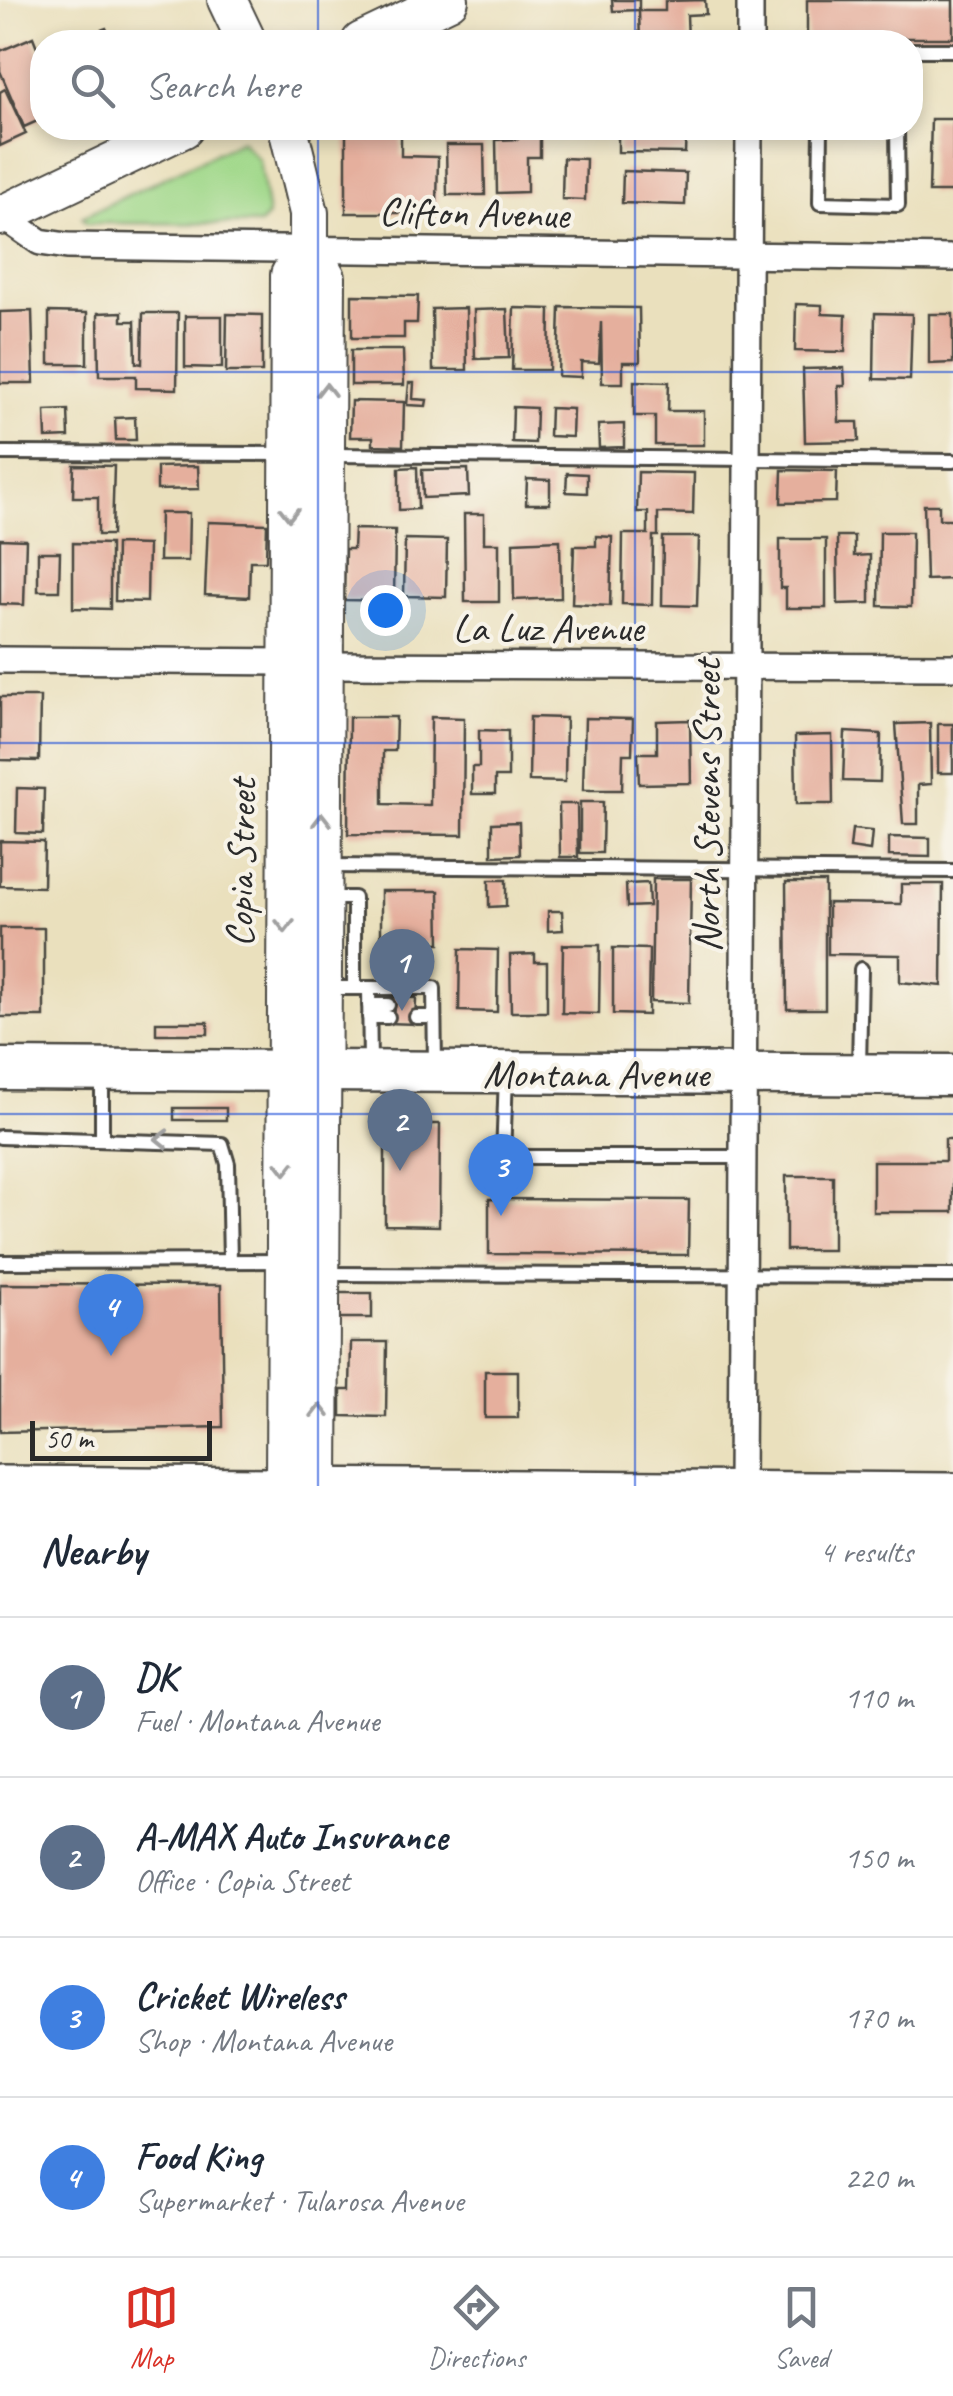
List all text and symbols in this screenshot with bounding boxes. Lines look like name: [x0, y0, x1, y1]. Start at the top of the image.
search box: [30, 30, 923, 140]
icon: search: [65, 58, 120, 113]
text: Search here: [145, 62, 300, 109]
street label: Clifton Avenue: [379, 186, 572, 240]
one-way arrow: [315, 382, 337, 398]
one-way arrow: [278, 508, 300, 523]
your location: [360, 585, 411, 636]
street label: La Luz Avenue: [453, 603, 646, 653]
street label: North Stevens Street: [682, 656, 732, 953]
street label: Copia Street: [215, 775, 268, 947]
one-way arrow: [311, 812, 333, 828]
one-way arrow: [274, 920, 296, 935]
pin: 1: [370, 928, 434, 1011]
street label: Montana Avenue: [483, 1049, 712, 1099]
pin: 2: [368, 1088, 432, 1171]
one-way arrow: [154, 1129, 170, 1150]
pin: 3: [468, 1134, 534, 1216]
one-way arrow: [274, 1162, 296, 1177]
pin: 4: [78, 1274, 144, 1356]
one-way arrow: [309, 1403, 330, 1419]
scale bar: [30, 1416, 212, 1460]
text: 50 m: [45, 1421, 93, 1456]
text: Nearby: [40, 1525, 146, 1578]
text: 4 results: [819, 1531, 913, 1572]
text: DK: [135, 1653, 176, 1700]
text: 1: [65, 1677, 80, 1718]
text: 110 m: [844, 1677, 913, 1718]
text: Fuel · Montana Avenue: [135, 1700, 379, 1741]
text: A-MAX Auto Insurance: [135, 1813, 447, 1860]
text: 2: [65, 1837, 80, 1878]
text: 150 m: [844, 1837, 913, 1878]
text: Office · Copia Street: [135, 1860, 349, 1901]
text: Cricket Wireless: [135, 1973, 344, 2020]
text: 3: [65, 1997, 80, 2038]
text: 170 m: [844, 1997, 913, 2038]
text: Shop · Montana Avenue: [135, 2020, 392, 2061]
text: Food King: [135, 2133, 262, 2180]
text: 4: [65, 2157, 80, 2198]
text: 220 m: [844, 2157, 913, 2198]
text: Supermarket · Tularosa Avenue: [135, 2180, 464, 2221]
tab: Map: [124, 2280, 179, 2375]
tab: Directions: [428, 2280, 525, 2375]
tab: Saved: [774, 2280, 829, 2375]

